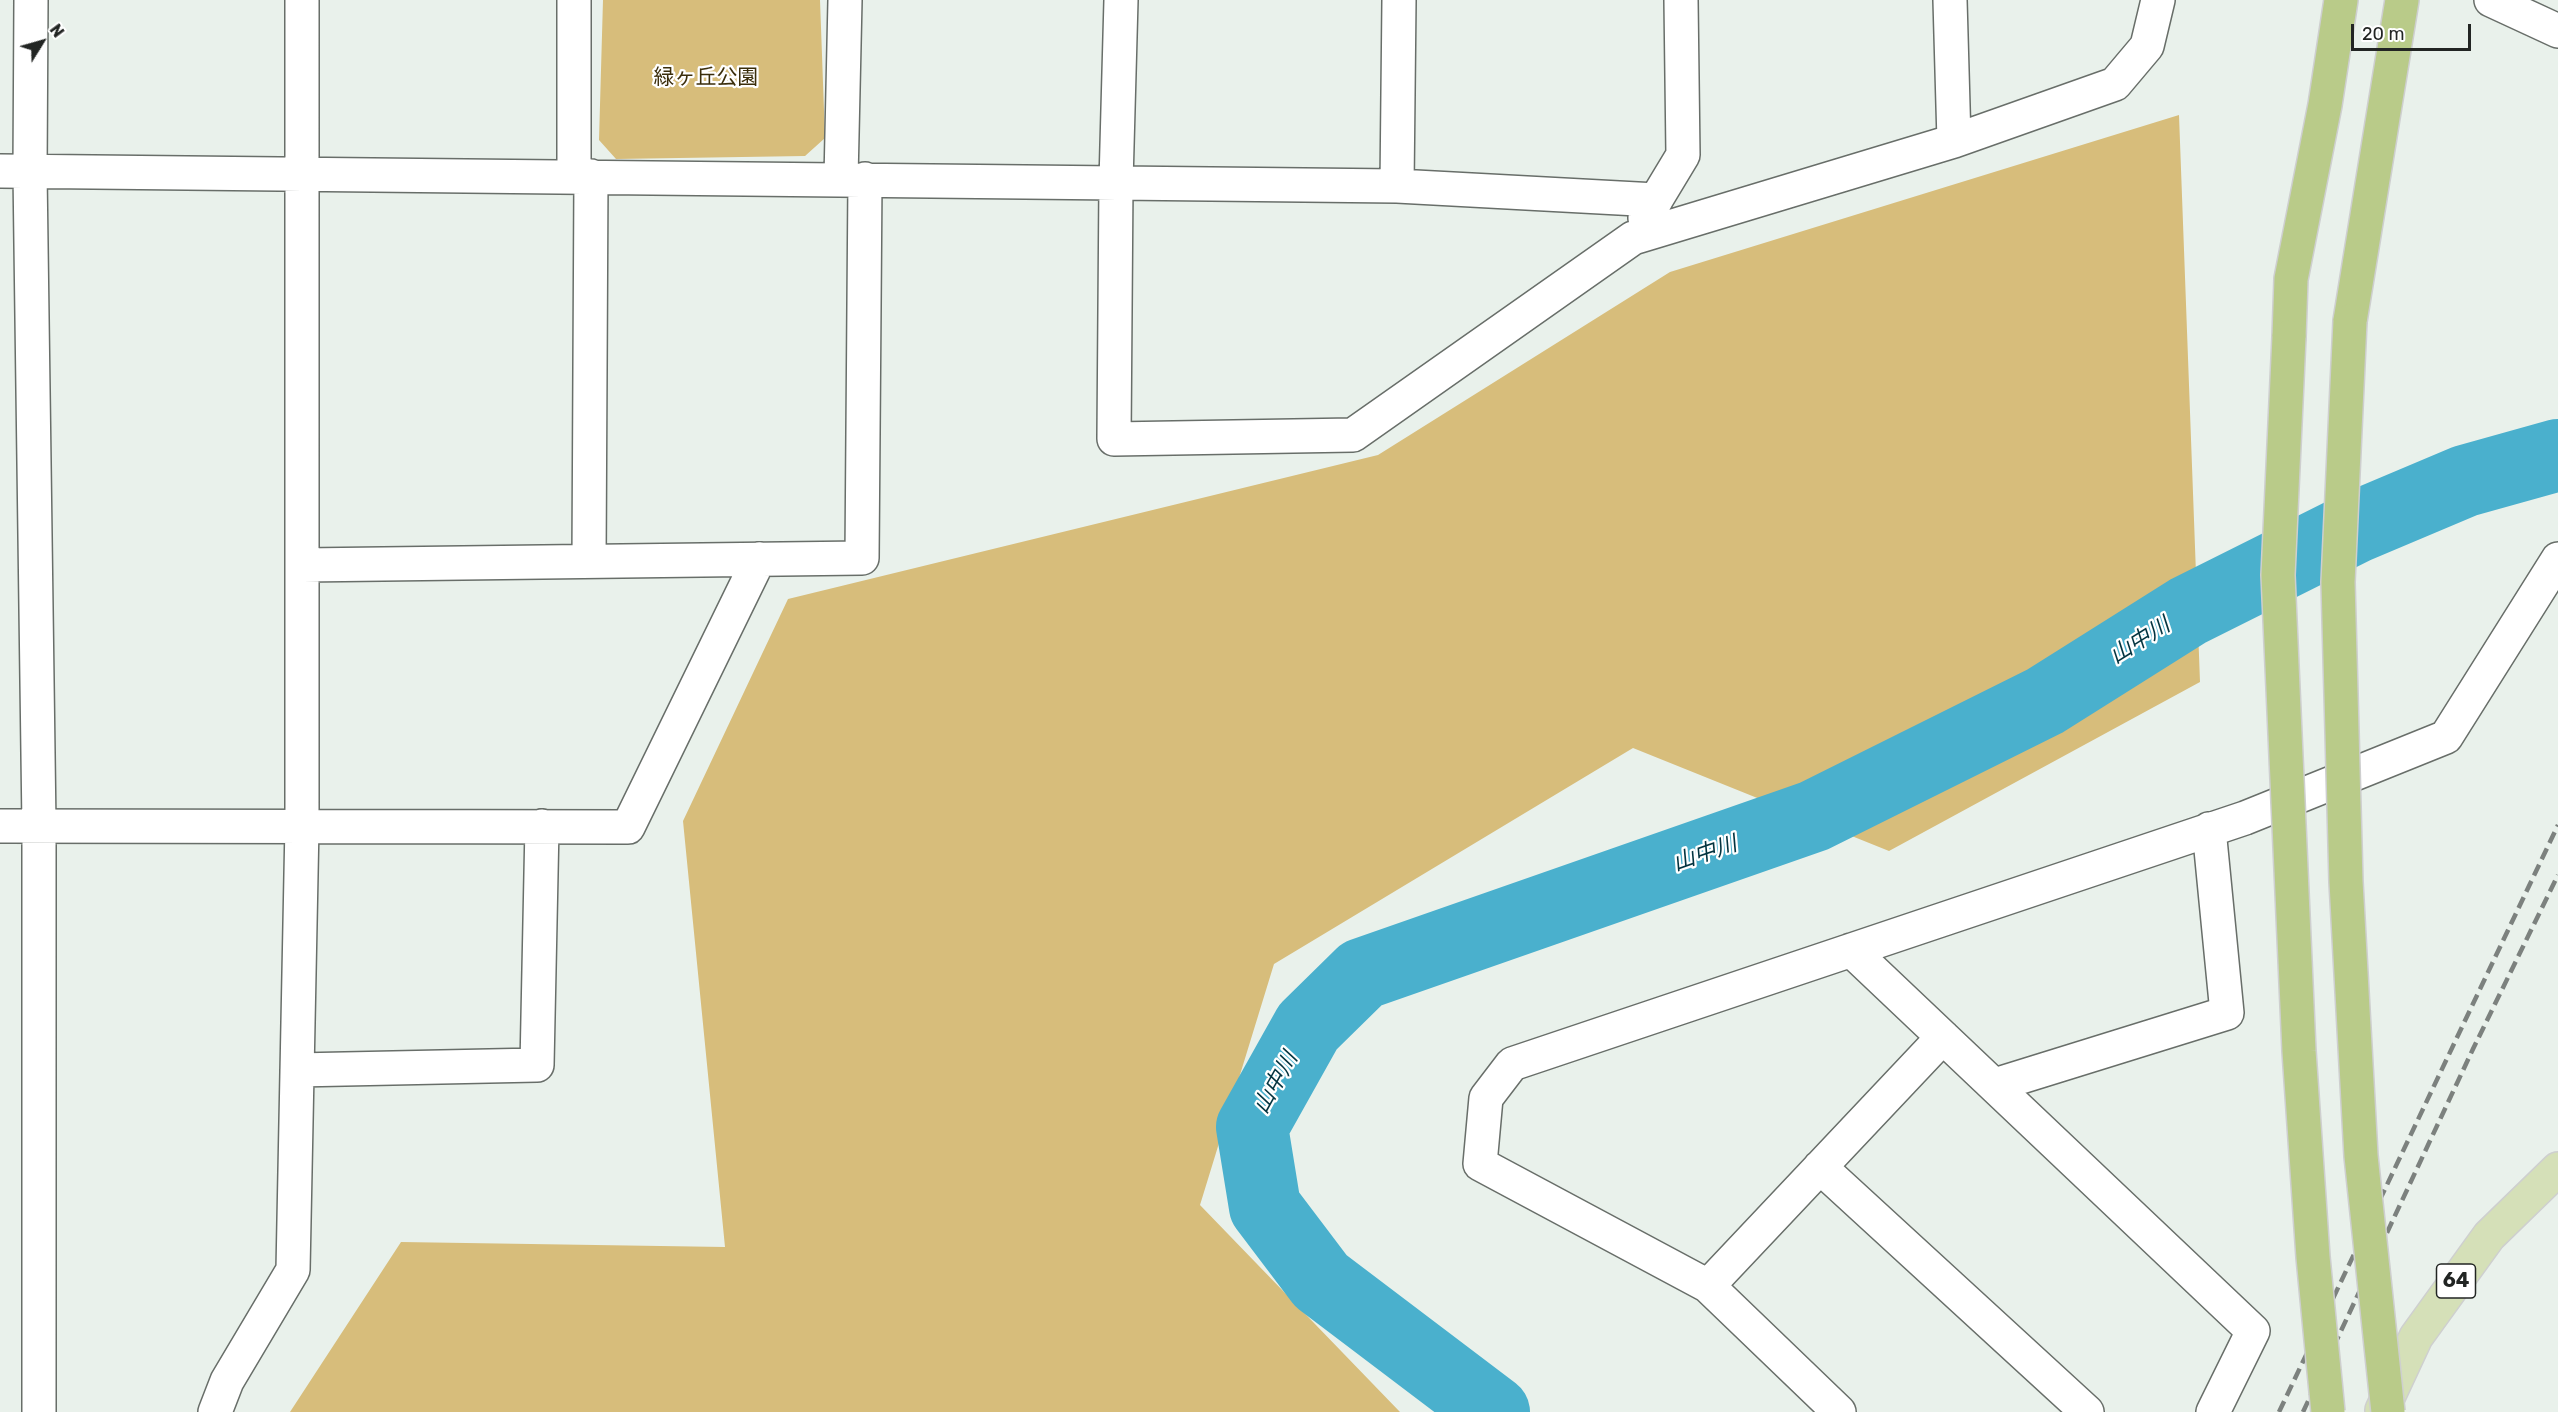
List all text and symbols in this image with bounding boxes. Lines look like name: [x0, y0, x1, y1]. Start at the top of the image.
north arrow: [12, 12, 72, 72]
scale bar: [2354, 12, 2474, 50]
text: N: [46, 21, 68, 41]
text: 20 m: [2362, 23, 2404, 45]
park label: 緑ヶ丘公園: [654, 65, 758, 91]
water label: 山中川: [2105, 612, 2175, 670]
water label: 山中川: [1670, 831, 1740, 877]
water label: 山中川: [1248, 1048, 1304, 1118]
road number: 64: [2436, 1264, 2476, 1298]

